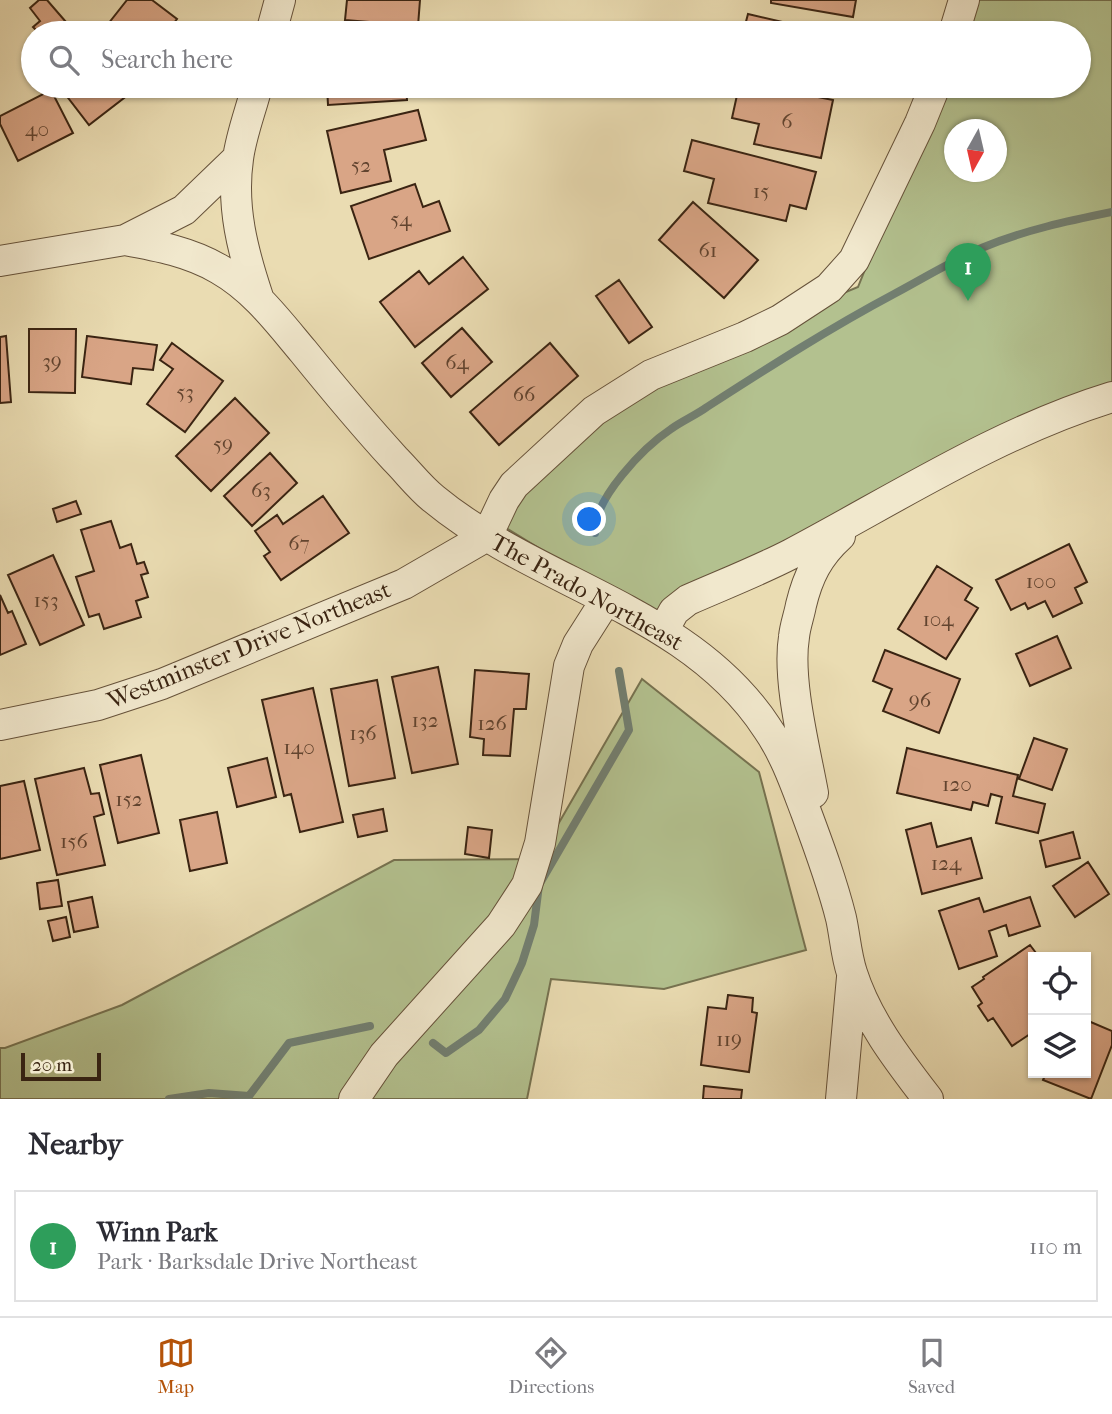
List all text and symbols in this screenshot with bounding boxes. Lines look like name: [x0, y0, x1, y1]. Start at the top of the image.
search box: [21, 21, 1091, 98]
icon: search: [45, 41, 83, 79]
text: Search here: [101, 44, 233, 75]
house number: 6: [781, 109, 793, 133]
house number: 40: [25, 117, 49, 141]
north arrow: [944, 119, 1007, 182]
house number: 52: [351, 153, 371, 177]
house number: 15: [753, 179, 769, 203]
house number: 54: [390, 207, 412, 231]
house number: 61: [699, 238, 717, 262]
pin: 1: [945, 243, 991, 301]
house number: 39: [42, 349, 62, 373]
house number: 64: [445, 350, 469, 374]
house number: 53: [176, 380, 194, 404]
house number: 66: [513, 382, 536, 406]
house number: 59: [213, 432, 233, 456]
house number: 63: [251, 478, 271, 502]
your location: [572, 502, 606, 536]
street label: The Prado Northeast: [486, 527, 688, 657]
house number: 67: [288, 531, 310, 555]
house number: 100: [1026, 569, 1056, 593]
street label: Westminster Drive Northeast: [102, 575, 395, 715]
house number: 153: [33, 588, 59, 612]
house number: 104: [922, 607, 954, 631]
house number: 96: [909, 688, 932, 712]
house number: 132: [412, 708, 439, 732]
house number: 126: [477, 711, 507, 735]
house number: 136: [349, 721, 377, 745]
house number: 140: [283, 735, 315, 759]
house number: 120: [942, 772, 972, 796]
house number: 152: [115, 787, 143, 811]
house number: 156: [60, 829, 89, 853]
house number: 124: [931, 851, 962, 875]
map controls: [1028, 952, 1091, 1078]
button: locate: [1028, 952, 1091, 1015]
button: layers: [1028, 1015, 1091, 1078]
house number: 119: [716, 1027, 742, 1051]
scale bar: [21, 1050, 102, 1082]
text: 20 m: [32, 1054, 72, 1076]
text: Nearby: [28, 1127, 123, 1162]
text: Winn Park: [97, 1217, 218, 1248]
text: 1: [49, 1233, 57, 1260]
text: 110 m: [1029, 1233, 1082, 1260]
text: Park · Barksdale Drive Northeast: [97, 1248, 418, 1275]
tab: Map: [157, 1334, 195, 1398]
tab: Directions: [509, 1334, 594, 1398]
tab: Saved: [908, 1334, 955, 1398]

